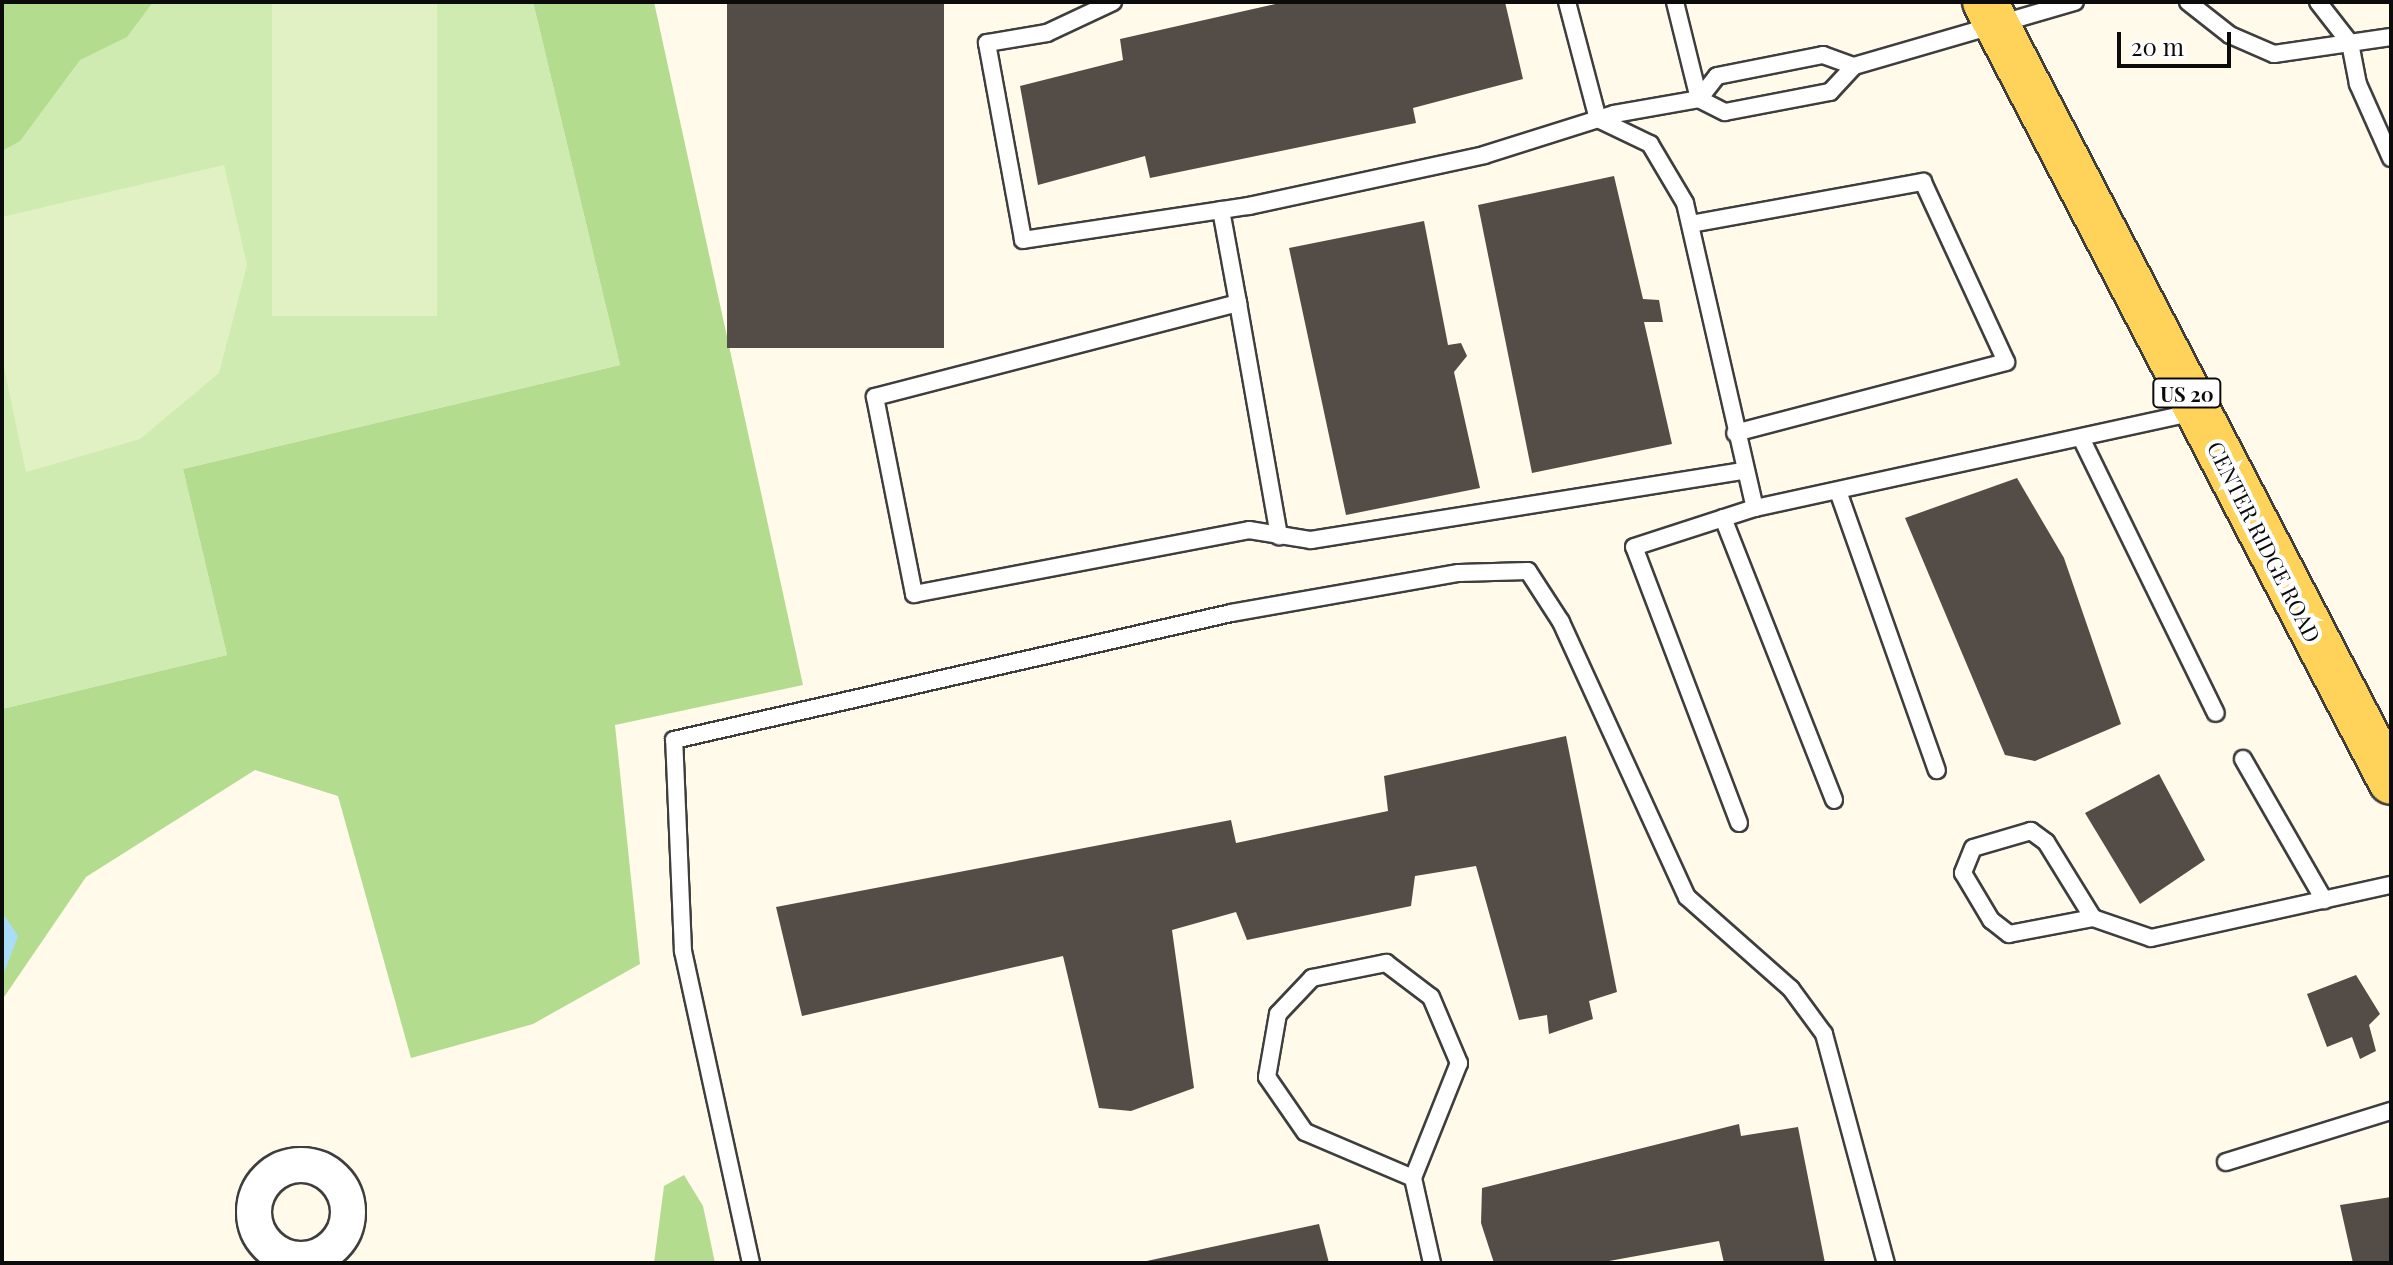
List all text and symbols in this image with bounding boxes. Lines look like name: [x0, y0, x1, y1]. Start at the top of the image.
scale bar: [2121, 16, 2235, 66]
text: 20 m: [2131, 30, 2184, 62]
road number: US 20: [2151, 377, 2223, 409]
street label: CENTER RIDGE ROAD: [2202, 437, 2326, 647]

